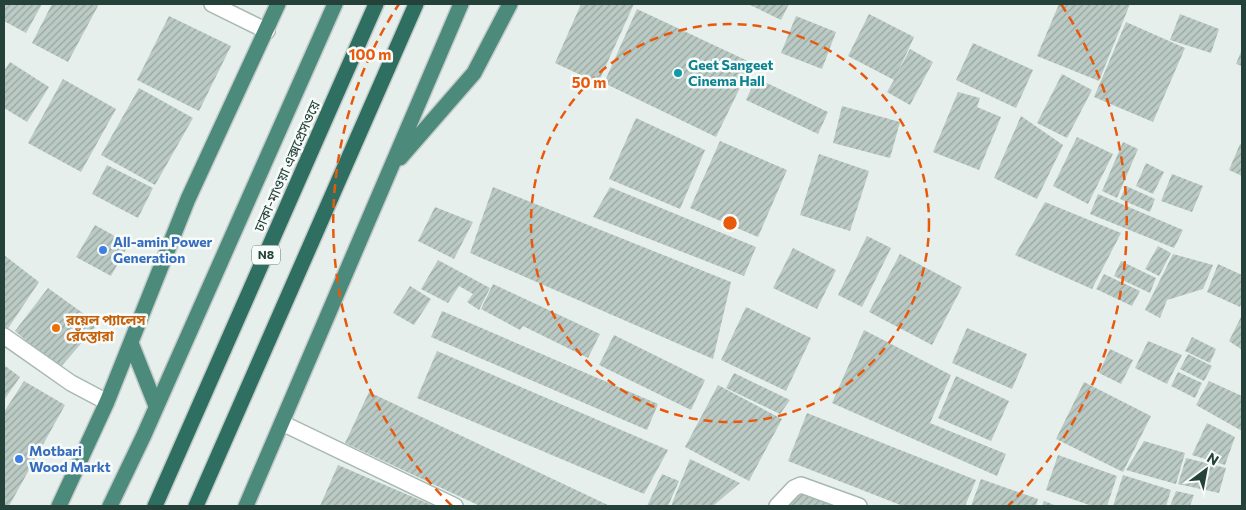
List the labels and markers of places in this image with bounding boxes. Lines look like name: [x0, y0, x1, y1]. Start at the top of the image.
place label: Geet Sangeet Cinema Hall: [688, 56, 774, 89]
marker: Geet Sangeet Cinema Hall: [672, 67, 684, 79]
centre of rings: [721, 214, 739, 232]
place label: All-amin Power Generation: [113, 233, 213, 266]
marker: All-amin Power Generation: [97, 244, 109, 256]
place label: রয়েল প্যালেস রেঁস্তোরা: [65, 311, 146, 344]
marker: রয়েল প্যালেস রেঁস্তোরা: [50, 322, 62, 334]
place label: Motbari Wood Markt: [29, 442, 111, 475]
marker: Motbari Wood Markt: [13, 453, 25, 465]

